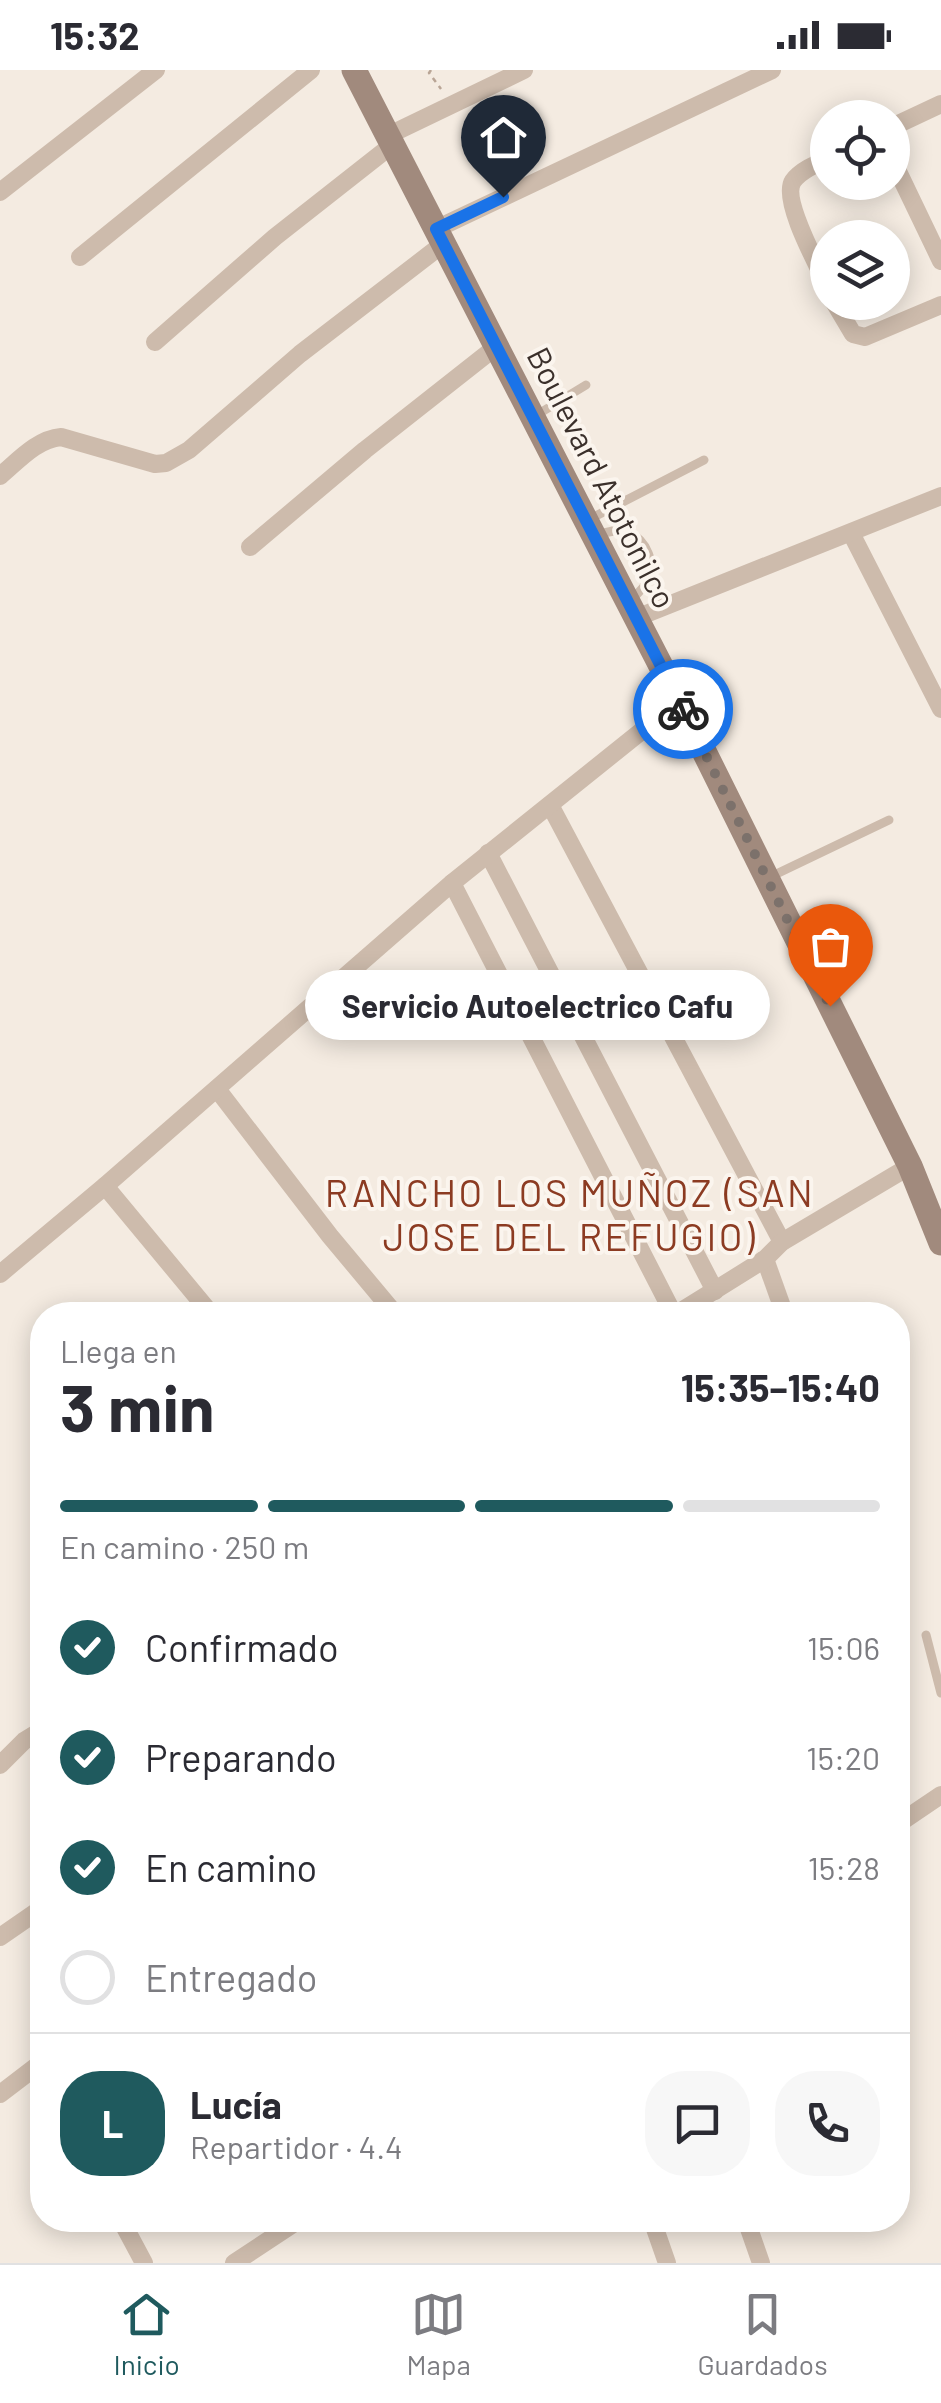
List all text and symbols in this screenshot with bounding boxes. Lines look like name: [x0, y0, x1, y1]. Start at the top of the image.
text: 15:32: [50, 12, 140, 58]
pin: [461, 95, 546, 198]
map controls: [810, 100, 910, 320]
button: locate: [810, 100, 910, 200]
icon: home: [476, 110, 531, 165]
button: layers: [810, 220, 910, 320]
street label: Boulevard Atotonilco: [520, 340, 685, 614]
courier: [633, 659, 733, 759]
icon: bike: [656, 682, 711, 737]
pin: [788, 904, 873, 1007]
icon: bag: [803, 919, 858, 974]
callout: Servicio Autoelectrico Cafu: [305, 971, 770, 1041]
text: Servicio Autoelectrico Cafu: [342, 986, 733, 1024]
district label: RANCHO LOS MUÑOZ (SAN JOSE DEL REFUGIO): [325, 1169, 815, 1259]
text: Llega en: [60, 1331, 177, 1369]
text: 15:35–15:40: [681, 1364, 880, 1410]
text: 3 min: [60, 1367, 215, 1445]
text: En camino · 250 m: [60, 1527, 309, 1565]
icon: check: [60, 1620, 115, 1675]
text: Confirmado: [145, 1624, 339, 1670]
text: 15:06: [807, 1628, 880, 1666]
icon: check: [60, 1730, 115, 1785]
text: Preparando: [145, 1734, 337, 1780]
text: 15:20: [806, 1738, 880, 1776]
icon: check: [60, 1840, 115, 1895]
text: En camino: [145, 1844, 317, 1890]
text: 15:28: [808, 1848, 880, 1886]
text: Entregado: [145, 1954, 317, 2000]
button: chat: [645, 2071, 750, 2176]
button: phone: [775, 2071, 880, 2176]
text: Lucía: [190, 2081, 282, 2127]
text: L: [102, 2100, 123, 2146]
text: Repartidor · 4.4: [190, 2127, 403, 2165]
tab: Inicio: [113, 2287, 180, 2381]
tab: Mapa: [407, 2287, 471, 2381]
tab: Guardados: [697, 2287, 828, 2381]

